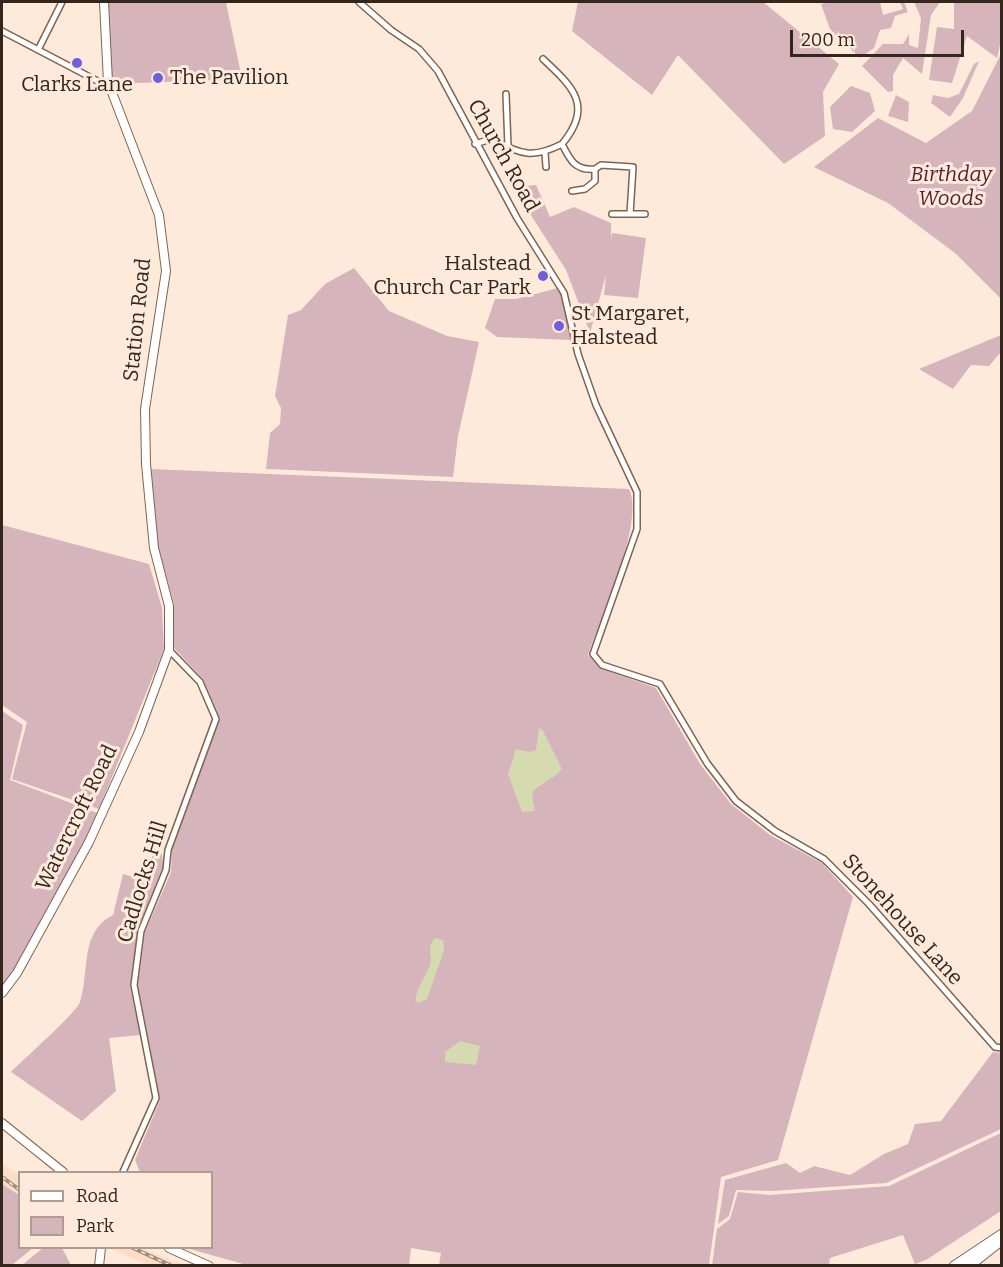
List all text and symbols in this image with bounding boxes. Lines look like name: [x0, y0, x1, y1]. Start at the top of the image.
scale bar: [793, 18, 967, 56]
text: 200 m: [801, 29, 855, 51]
marker: Clarks Lane: [70, 56, 84, 70]
place label: The Pavilion: [170, 65, 289, 91]
marker: The Pavilion: [151, 71, 165, 85]
place label: Clarks Lane: [21, 72, 133, 98]
street label: Church Road: [462, 95, 544, 217]
park label: Birthday Woods: [910, 162, 992, 212]
place label: Halstead Church Car Park: [373, 251, 531, 301]
street label: Station Road: [119, 257, 157, 383]
marker: Halstead Church Car Park: [536, 269, 550, 283]
place label: St Margaret, Halstead: [571, 301, 689, 351]
marker: St Margaret, Halstead: [552, 319, 566, 333]
street label: Watercroft Road: [31, 741, 123, 895]
street label: Cadlocks Hill: [113, 818, 173, 946]
street label: Stonehouse Lane: [836, 849, 968, 991]
legend: [18, 1171, 213, 1249]
text: Road: [76, 1185, 118, 1207]
text: Park: [76, 1215, 114, 1237]

